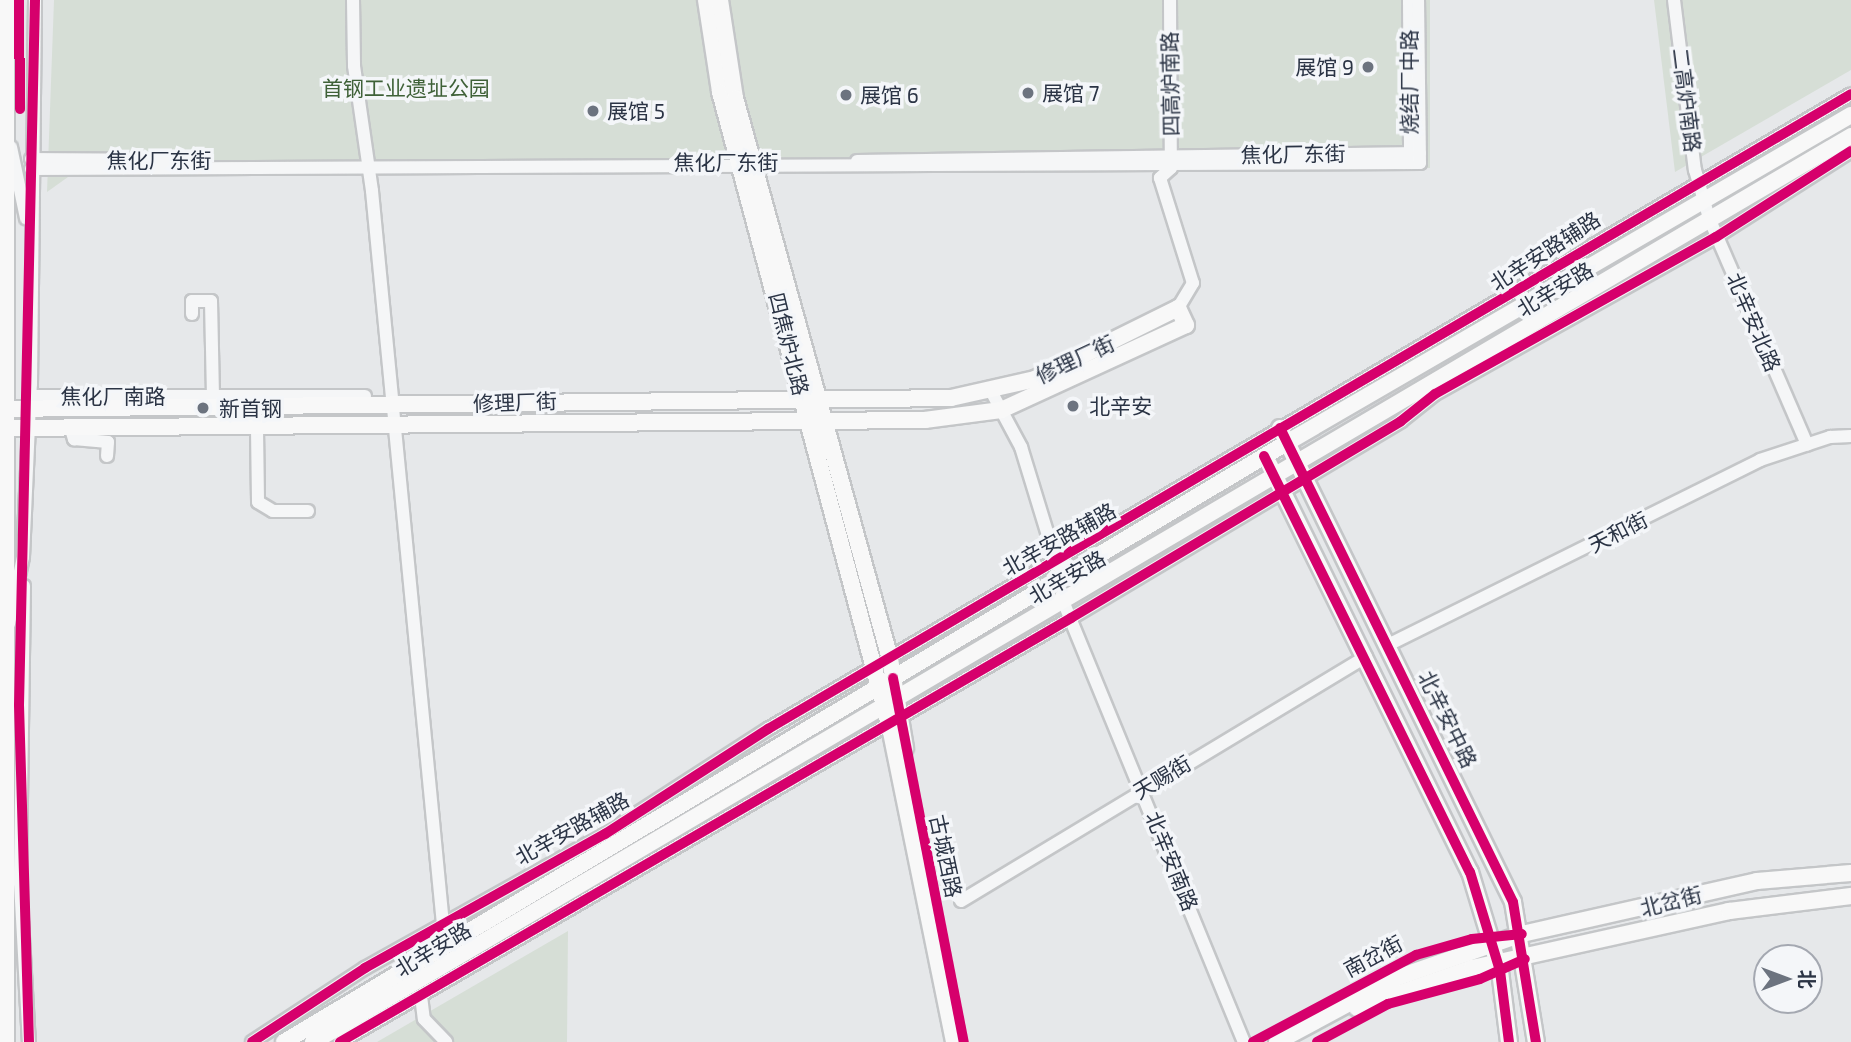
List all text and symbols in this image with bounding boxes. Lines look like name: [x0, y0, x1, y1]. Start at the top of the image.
street label: 烧结厂中路: [1396, 30, 1422, 134]
street label: 四高炉南路: [1156, 31, 1184, 137]
street label: 二高炉南路: [1668, 46, 1706, 154]
place label: 展馆 9: [1295, 54, 1354, 80]
marker: 展馆 9: [1360, 59, 1376, 75]
park label: 首钢工业遗址公园: [322, 75, 490, 101]
place label: 展馆 7: [1042, 80, 1099, 106]
place label: 展馆 6: [860, 82, 919, 108]
marker: 展馆 7: [1020, 85, 1036, 101]
marker: 展馆 6: [838, 87, 854, 103]
place label: 展馆 5: [607, 98, 665, 124]
marker: 展馆 5: [585, 103, 601, 119]
street label: 焦化厂东街: [1240, 140, 1346, 168]
street label: 焦化厂东街: [107, 147, 211, 173]
street label: 焦化厂东街: [674, 149, 778, 175]
street label: 北辛安路辅路: [1485, 206, 1605, 296]
street label: 北辛安路: [1513, 257, 1597, 321]
street label: 北辛安北路: [1722, 269, 1786, 375]
street label: 四焦炉北路: [764, 290, 814, 398]
street label: 修理厂街: [1032, 330, 1118, 388]
street label: 焦化厂南路: [61, 383, 165, 409]
street label: 修理厂街: [473, 388, 557, 416]
place label: 北辛安: [1089, 393, 1152, 419]
place label: 新首钢: [219, 395, 282, 421]
marker: 北辛安: [1063, 396, 1083, 416]
marker: 新首钢: [193, 398, 213, 418]
street label: 北辛安路辅路: [998, 497, 1120, 581]
street label: 天和街: [1584, 506, 1652, 558]
street label: 北辛安路: [1024, 545, 1110, 609]
street label: 北辛安中路: [1414, 666, 1482, 772]
street label: 天赐街: [1129, 750, 1195, 804]
street label: 北辛安路辅路: [511, 786, 633, 870]
street label: 北辛安南路: [1141, 808, 1203, 914]
street label: 古城西路: [925, 812, 967, 900]
street label: 北岔街: [1637, 881, 1705, 921]
street label: 北辛安路: [391, 917, 475, 981]
street label: 南岔街: [1339, 930, 1407, 982]
north arrow: [1753, 944, 1823, 1014]
text: 北: [1796, 969, 1819, 989]

